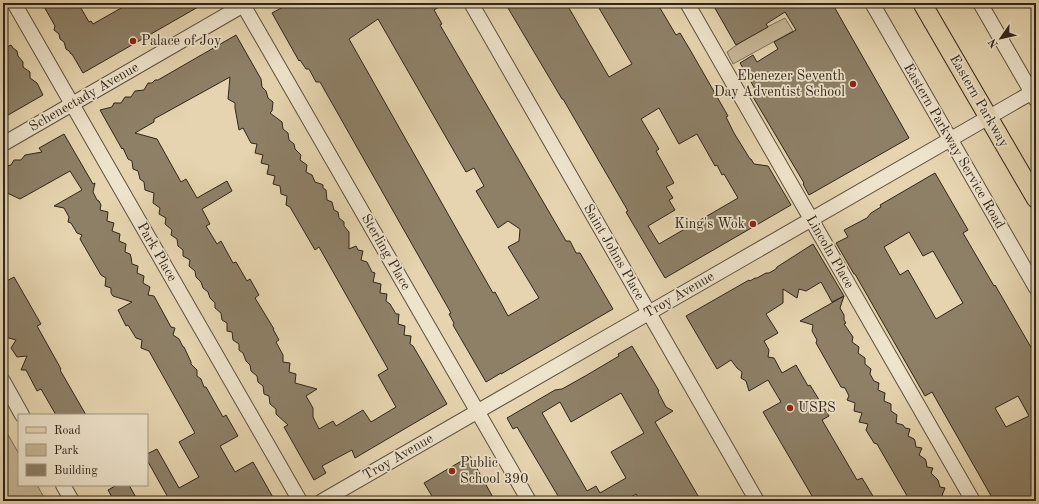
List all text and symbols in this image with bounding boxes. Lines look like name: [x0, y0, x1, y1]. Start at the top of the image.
north arrow: [981, 18, 1021, 58]
place label: Palace of Joy: [141, 34, 222, 48]
marker: Palace of Joy: [128, 36, 138, 46]
text: N: [987, 36, 1001, 49]
street label: Eastern Parkway: [947, 52, 1011, 150]
street label: Schenectady Avenue: [27, 60, 141, 134]
street label: Eastern Parkway Service Road: [901, 61, 1007, 231]
place label: Ebenezer Seventh Day Adventist School: [714, 69, 845, 99]
marker: Ebenezer Seventh Day Adventist School: [848, 79, 858, 89]
street label: Saint Johns Place: [581, 202, 647, 302]
street label: Sterling Place: [359, 212, 413, 292]
street label: Lincoln Place: [803, 213, 857, 291]
place label: King's Wok: [674, 217, 745, 231]
marker: King's Wok: [748, 219, 758, 229]
street label: Park Place: [135, 220, 179, 284]
street label: Troy Avenue: [642, 269, 716, 321]
place label: USPS: [798, 401, 836, 415]
marker: USPS: [785, 403, 795, 413]
legend: [18, 414, 148, 486]
text: Road: [54, 425, 81, 437]
street label: Troy Avenue: [361, 431, 435, 483]
text: Park: [54, 445, 79, 457]
place label: Public School 390: [460, 456, 528, 486]
text: Building: [54, 465, 98, 477]
marker: Public School 390: [447, 466, 457, 476]

